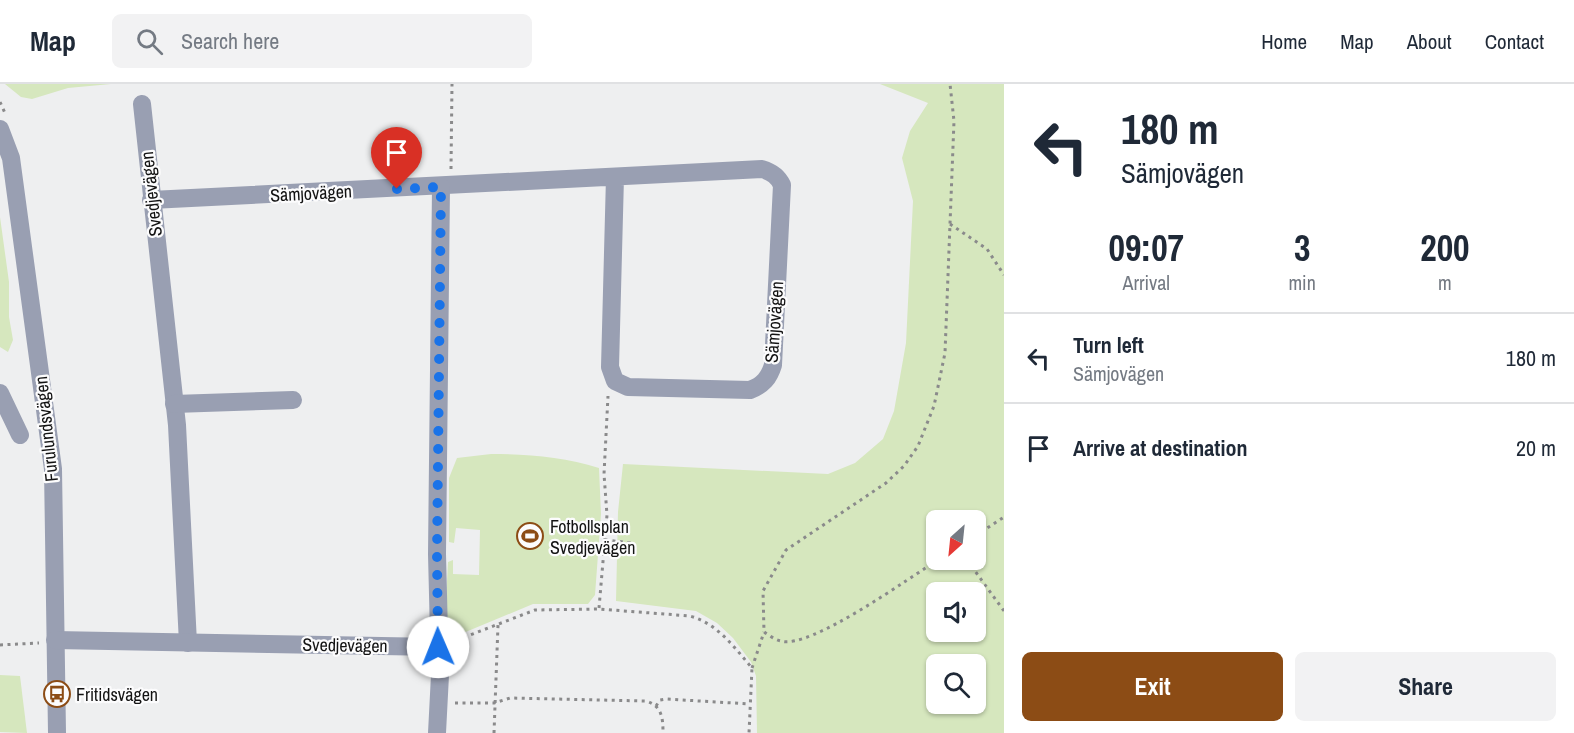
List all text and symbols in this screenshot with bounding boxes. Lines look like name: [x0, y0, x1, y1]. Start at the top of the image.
search box: [112, 14, 532, 68]
text: Map: [30, 22, 76, 60]
icon: search: [133, 25, 166, 58]
text: Search here: [181, 26, 279, 56]
text: Home: [1261, 27, 1307, 56]
text: Map: [1340, 27, 1374, 56]
text: About: [1407, 27, 1452, 56]
text: Contact: [1485, 27, 1544, 56]
text: 180 m: [1121, 101, 1219, 157]
icon: left: [1022, 108, 1100, 186]
pin: [371, 127, 422, 189]
icon: arrive: [380, 136, 413, 169]
street label: Svedjevägen: [134, 150, 168, 238]
text: Sämjovägen: [1121, 155, 1244, 191]
street label: Sämjovägen: [269, 178, 353, 208]
text: 09:07: [1108, 224, 1184, 272]
text: 3: [1294, 224, 1310, 272]
text: 200: [1420, 224, 1470, 272]
text: Arrival: [1123, 269, 1170, 296]
text: min: [1288, 269, 1316, 296]
text: m: [1438, 269, 1452, 296]
street label: Sämjovägen: [759, 280, 789, 364]
text: Turn left: [1073, 330, 1144, 360]
icon: left: [1022, 342, 1055, 375]
text: 180 m: [1506, 343, 1556, 373]
text: Sämjovägen: [1073, 360, 1164, 387]
street label: Furulundsvägen: [28, 375, 64, 483]
icon: arrive: [1022, 432, 1055, 465]
text: Arrive at destination: [1073, 433, 1247, 463]
text: 20 m: [1516, 433, 1556, 463]
north arrow: [926, 510, 986, 570]
map controls: [926, 510, 986, 714]
place label: Fotbollsplan Svedjevägen: [550, 514, 635, 560]
sports icon: Fotbollsplan Svedjevägen: [515, 521, 545, 551]
button: sound: [926, 582, 986, 642]
position arrow: [406, 615, 470, 679]
street label: Svedjevägen: [302, 632, 388, 658]
button: Exit: [1022, 652, 1283, 721]
button: Share: [1295, 652, 1556, 721]
button: search: [926, 654, 986, 714]
bus stop icon: Fritidsvägen: [42, 679, 72, 709]
place label: Fritidsvägen: [76, 682, 158, 707]

